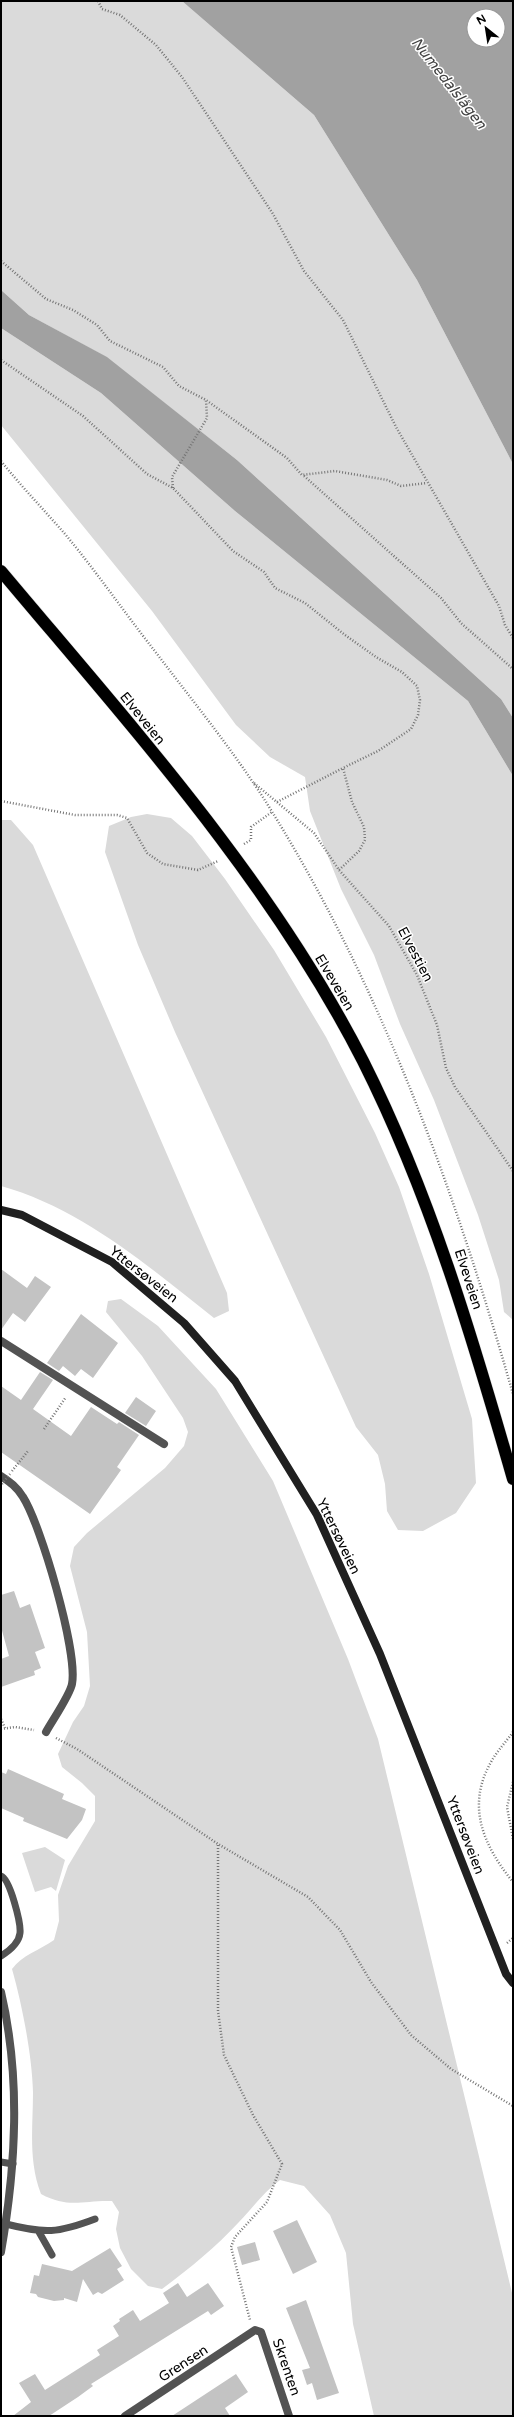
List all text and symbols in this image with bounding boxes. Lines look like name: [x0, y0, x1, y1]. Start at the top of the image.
north arrow: [466, 8, 506, 48]
text: N: [474, 12, 488, 28]
water label: Numedalslågen: [408, 34, 491, 133]
street label: Elveveien: [116, 689, 169, 748]
street label: Elvestien: [394, 924, 437, 985]
street label: Elveveien: [311, 951, 358, 1014]
street label: Yttersøveien: [106, 1242, 181, 1306]
street label: Elveveien: [451, 1247, 486, 1312]
street label: Yttersøveien: [313, 1495, 364, 1577]
street label: Yttersøveien: [443, 1794, 488, 1877]
street label: Skrenten: [269, 2336, 304, 2398]
street label: Grensen: [155, 2341, 211, 2386]

